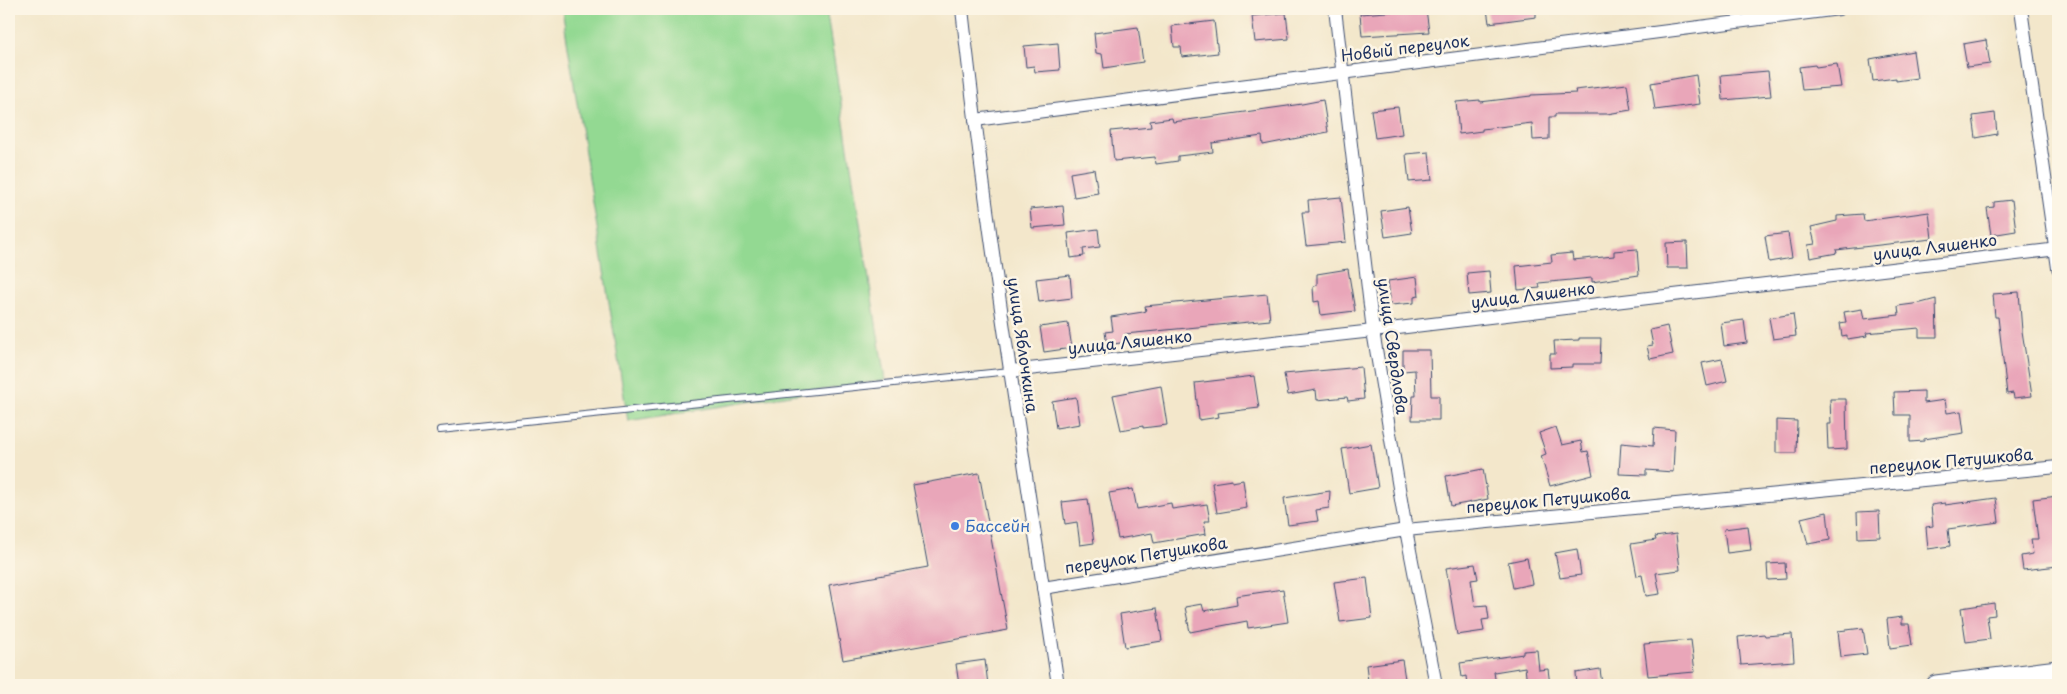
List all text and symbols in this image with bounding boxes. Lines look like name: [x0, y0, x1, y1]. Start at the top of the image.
street label: Новый переулок: [1339, 27, 1471, 67]
street label: улица Ляшенко: [1872, 226, 1998, 266]
street label: улица Ляшенко: [1470, 274, 1596, 314]
street label: улица Яблочкина: [1003, 276, 1045, 414]
street label: улица Свердлова: [1373, 276, 1415, 416]
street label: улица Ляшенко: [1067, 323, 1193, 359]
street label: переулок Петушкова: [1868, 441, 2034, 479]
street label: переулок Петушкова: [1465, 480, 1631, 518]
place label: Бассейн: [965, 513, 1030, 537]
marker: Бассейн: [949, 520, 961, 532]
street label: переулок Петушкова: [1063, 529, 1229, 579]

